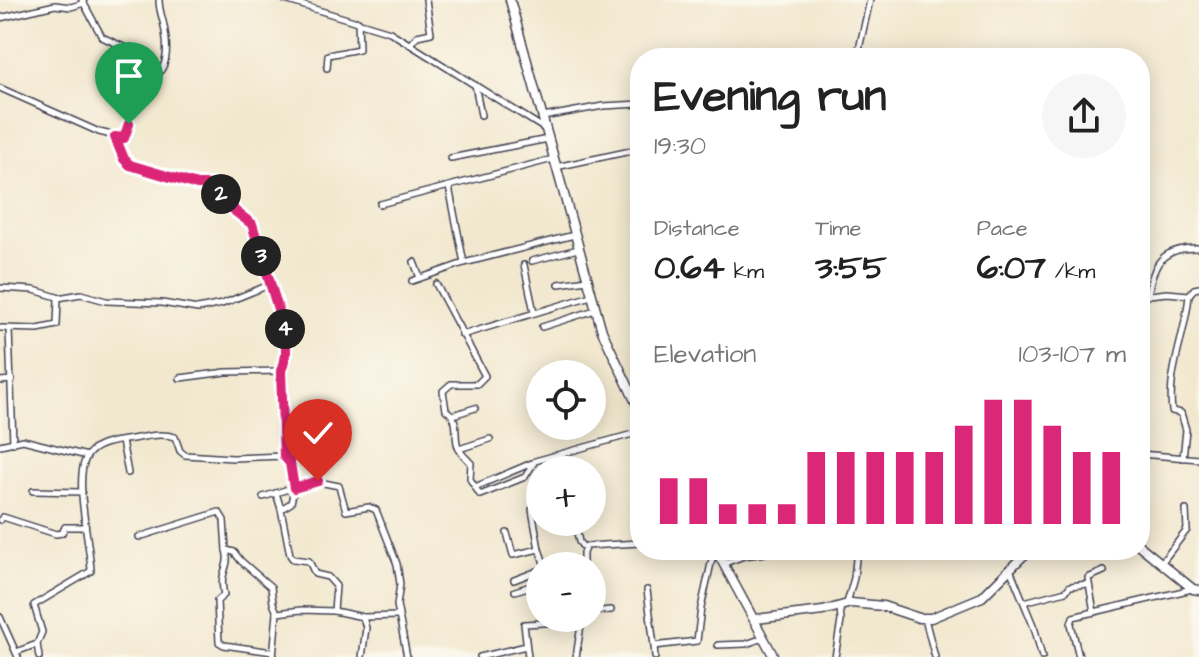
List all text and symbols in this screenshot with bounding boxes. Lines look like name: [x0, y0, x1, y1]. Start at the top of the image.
pin: [95, 42, 163, 124]
icon: arrive: [107, 54, 151, 98]
text: Evening run: [654, 67, 886, 128]
button: share: [1042, 74, 1126, 158]
text: 19:30: [654, 128, 706, 164]
pin: 2: [201, 174, 241, 214]
text: 2: [215, 178, 227, 209]
text: Distance: [654, 213, 740, 244]
text: Time: [815, 213, 861, 244]
text: Pace: [977, 213, 1028, 244]
pin: 3: [241, 236, 281, 276]
text: 3: [255, 240, 267, 271]
text: 0.64: [654, 244, 725, 292]
text: 3:55: [815, 244, 886, 292]
text: 6:07: [977, 244, 1046, 292]
text: km: [725, 256, 764, 287]
text: /km: [1046, 256, 1096, 287]
pin: 4: [265, 309, 305, 349]
text: 4: [278, 313, 292, 344]
text: Elevation: [654, 336, 756, 372]
text: 103–107 m: [1019, 336, 1126, 372]
map controls: [526, 360, 606, 632]
button: locate: [526, 360, 606, 440]
pin: [284, 399, 352, 481]
icon: check: [296, 411, 340, 455]
button: +: [526, 456, 606, 536]
button: −: [526, 552, 606, 632]

